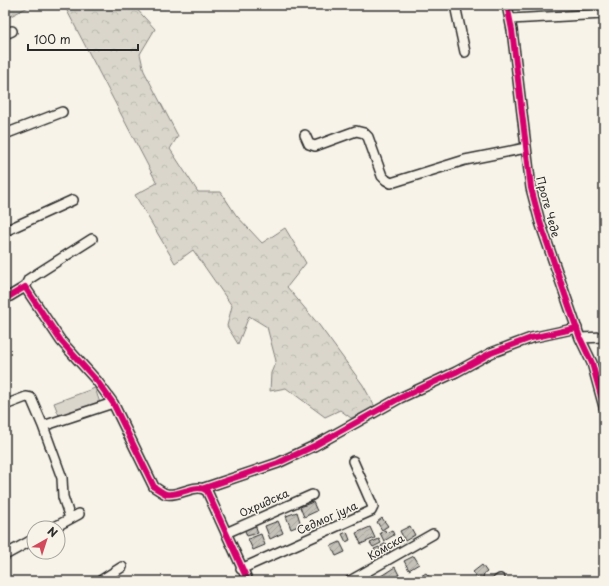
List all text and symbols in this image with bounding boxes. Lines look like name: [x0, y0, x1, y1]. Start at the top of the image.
scale bar: [28, 26, 138, 52]
text: 100 m: [34, 30, 71, 48]
street label: Проте Чеде: [532, 174, 565, 239]
street label: Охридска: [236, 484, 291, 521]
street label: Седмог јула: [294, 497, 360, 539]
north arrow: [26, 520, 66, 560]
text: N: [44, 522, 62, 541]
street label: Комска: [364, 529, 407, 564]

